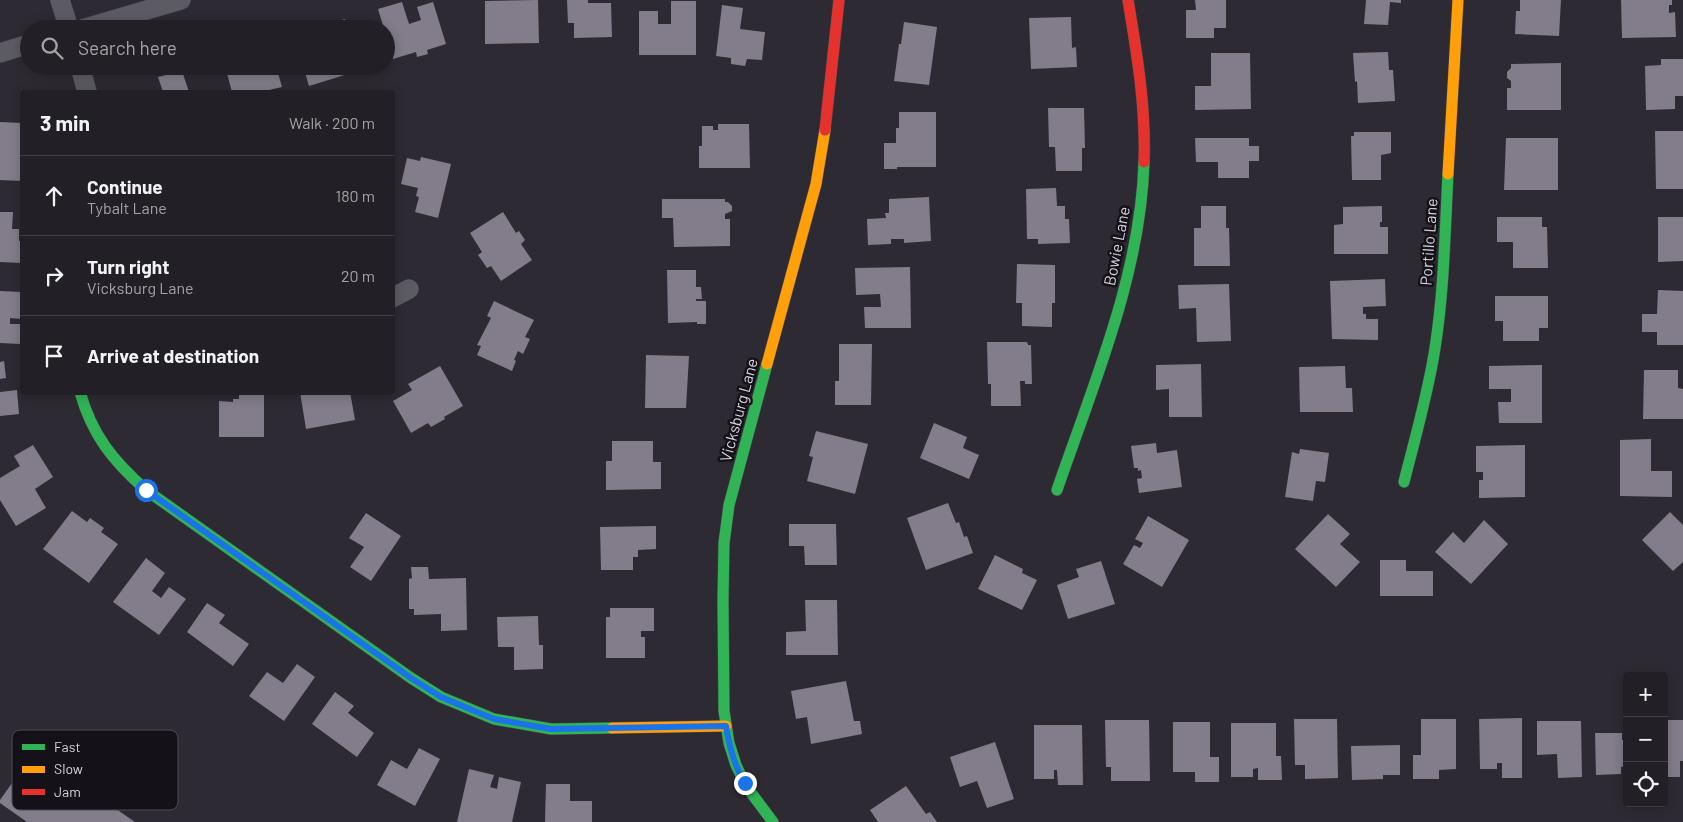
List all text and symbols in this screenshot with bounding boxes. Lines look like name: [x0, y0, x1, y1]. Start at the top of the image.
search box: [20, 20, 395, 75]
icon: search: [38, 34, 66, 62]
text: Search here: [78, 36, 177, 59]
text: 3 min: [40, 110, 90, 135]
text: Walk · 200 m: [289, 113, 375, 132]
text: Continue: [87, 175, 163, 198]
icon: ahead: [40, 182, 68, 210]
text: 180 m: [336, 186, 375, 205]
text: Tybalt Lane: [87, 198, 167, 217]
street label: Portillo Lane: [1415, 198, 1441, 286]
street label: Bowie Lane: [1099, 205, 1133, 287]
text: Turn right: [87, 255, 169, 278]
icon: right: [40, 262, 68, 290]
text: 20 m: [341, 266, 375, 285]
text: Vicksburg Lane: [87, 278, 193, 297]
icon: arrive: [40, 342, 68, 370]
text: Arrive at destination: [87, 344, 259, 367]
street label: Vicksburg Lane: [715, 356, 761, 464]
route start: [135, 479, 158, 502]
map controls: [1623, 672, 1668, 807]
button: +: [1623, 672, 1668, 717]
button: −: [1623, 717, 1668, 762]
legend: [12, 730, 178, 810]
text: Fast: [54, 738, 80, 755]
text: Slow: [54, 760, 83, 777]
button: locate: [1623, 762, 1668, 807]
route end: [734, 772, 757, 795]
text: Jam: [54, 783, 81, 800]

